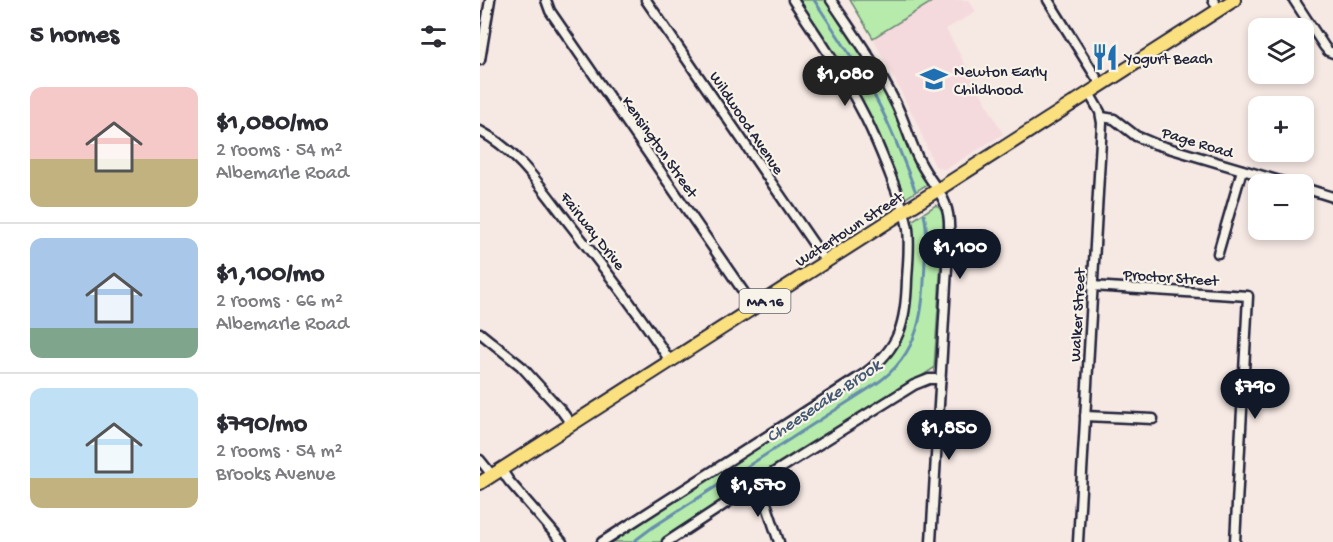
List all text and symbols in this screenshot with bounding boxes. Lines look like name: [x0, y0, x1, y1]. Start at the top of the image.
map controls: [1248, 18, 1314, 240]
button: layers: [1248, 18, 1314, 84]
icon: filters: [417, 20, 450, 53]
text: 5 homes: [30, 21, 119, 52]
restaurant icon: Yogurt Beach: [1090, 42, 1120, 72]
place label: Yogurt Beach: [1123, 51, 1213, 70]
pin: $1,080: [796, 56, 894, 107]
text: $1,080: [816, 64, 874, 87]
school or university icon: Newton Early Childhood: [919, 64, 949, 94]
place label: Newton Early Childhood: [954, 64, 1047, 101]
street label: Wildwood Avenue: [704, 69, 787, 180]
street label: Kensington Street: [616, 94, 701, 204]
button: +: [1248, 96, 1314, 162]
text: $1,080/mo: [216, 109, 328, 140]
icon: home: [78, 111, 150, 183]
street label: Page Road: [1158, 124, 1237, 165]
text: 2 rooms · 54 m²: [216, 140, 343, 163]
text: Albemarle Road: [216, 163, 349, 186]
button: −: [1248, 174, 1314, 240]
street label: Fairway Drive: [554, 188, 628, 276]
street label: Watertown Street: [793, 188, 908, 273]
pin: $1,100: [911, 229, 1009, 280]
text: $1,100: [933, 237, 987, 260]
text: $1,100/mo: [216, 260, 325, 291]
icon: home: [78, 262, 150, 334]
street label: Walker Street: [1068, 267, 1092, 362]
street label: Proctor Street: [1122, 267, 1220, 292]
road number: MA 16: [740, 289, 790, 313]
text: 2 rooms · 66 m²: [216, 291, 343, 314]
text: Albemarle Road: [216, 314, 349, 337]
water label: Cheesecake Brook: [763, 355, 887, 448]
pin: $790: [1219, 369, 1291, 420]
text: $790: [1235, 377, 1275, 400]
text: $790/mo: [216, 410, 307, 441]
pin: $1,850: [900, 410, 998, 461]
icon: home: [78, 412, 150, 484]
text: $1,850: [921, 418, 977, 441]
text: 2 rooms · 54 m²: [216, 441, 343, 464]
text: Brooks Avenue: [216, 464, 335, 487]
pin: $1,570: [709, 467, 807, 518]
text: $1,570: [730, 475, 786, 498]

